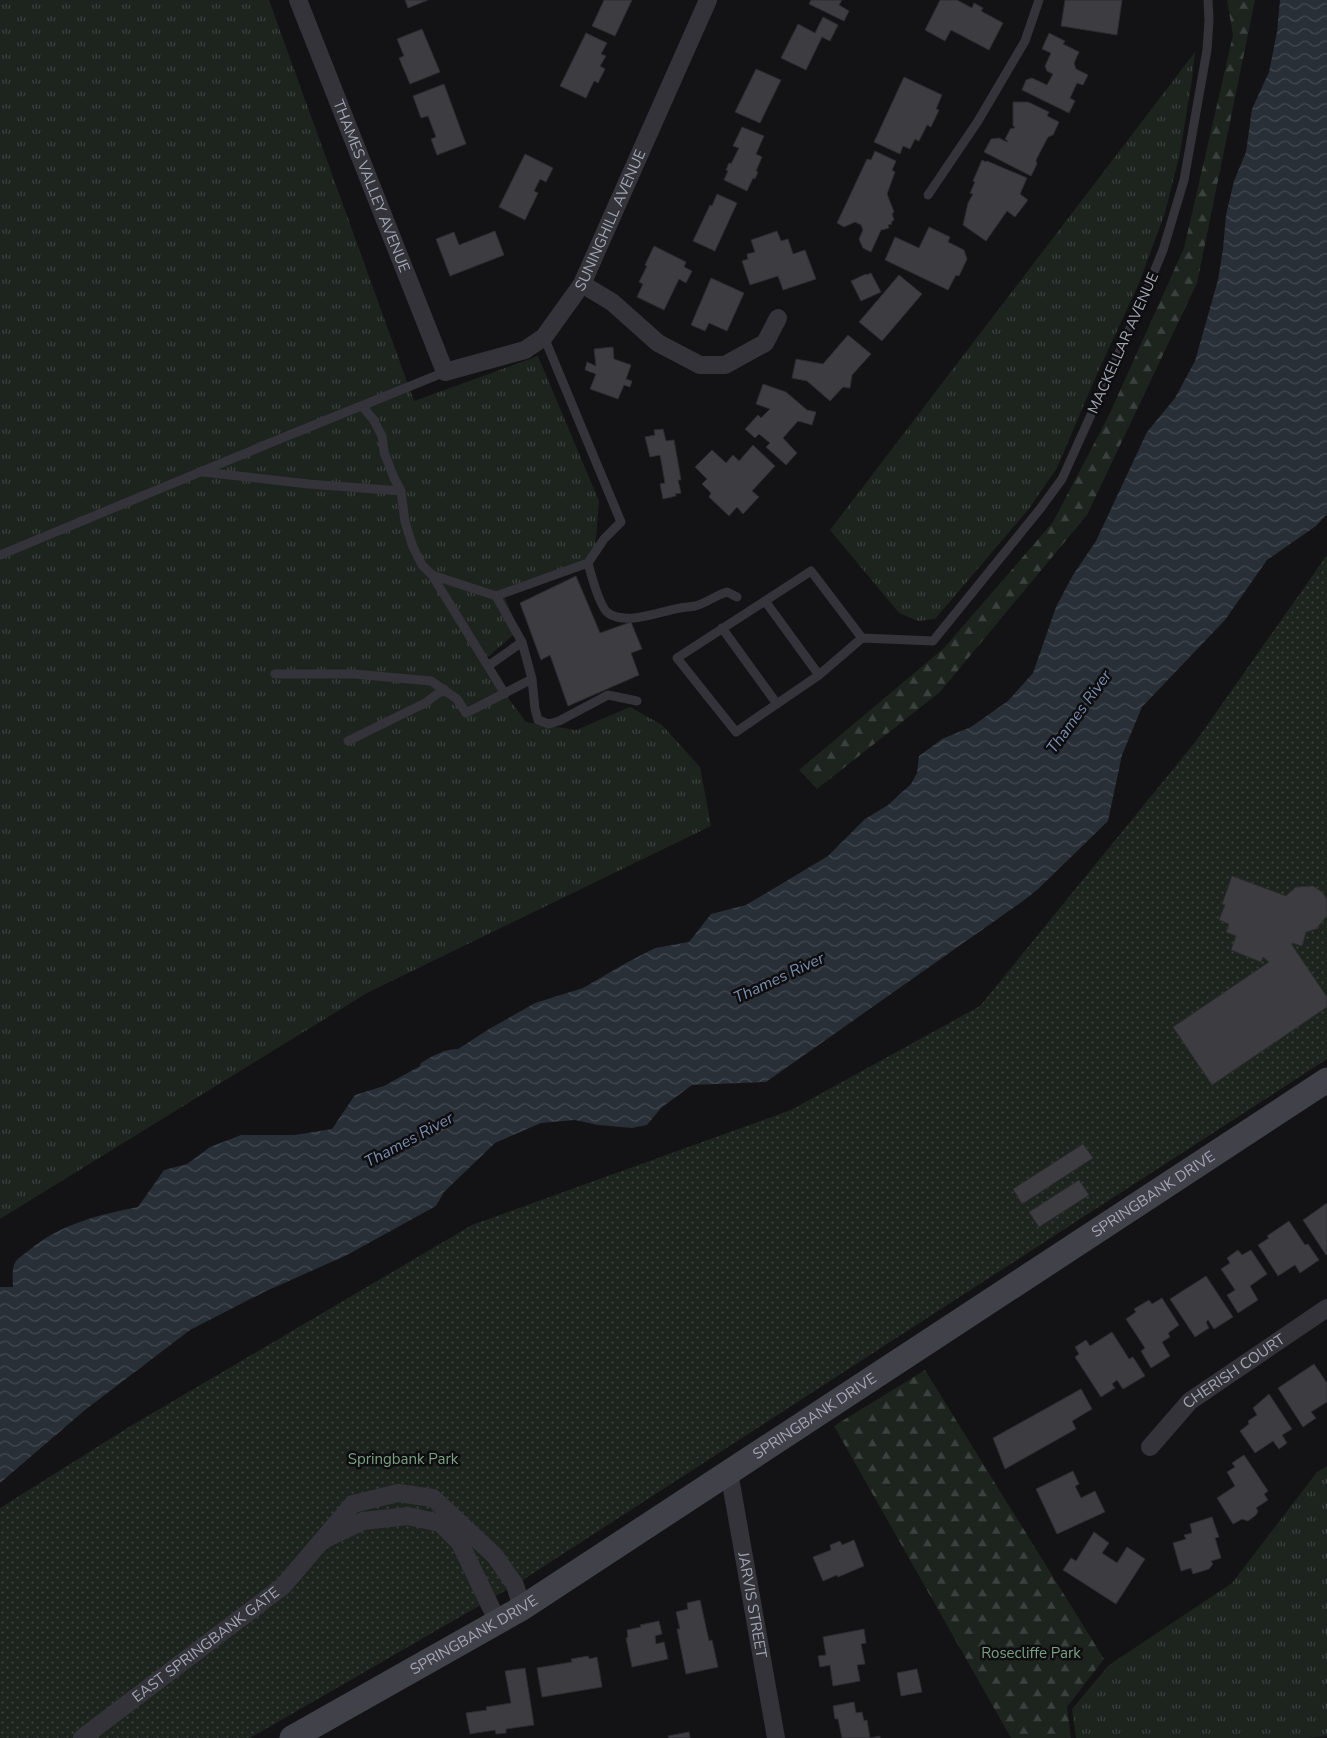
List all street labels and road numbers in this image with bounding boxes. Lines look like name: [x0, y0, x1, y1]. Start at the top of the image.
street label: THAMES VALLEY AVENUE: [328, 97, 415, 275]
street label: SUNINGHILL AVENUE: [570, 146, 650, 295]
street label: MACKELLAR AVENUE: [1083, 269, 1163, 417]
street label: SPRINGBANK DRIVE: [1087, 1146, 1219, 1242]
street label: CHERISH COURT: [1178, 1329, 1289, 1413]
street label: SPRINGBANK DRIVE: [749, 1368, 880, 1464]
street label: JARVIS STREET: [733, 1549, 772, 1660]
street label: EAST SPRINGBANK GATE: [128, 1582, 283, 1707]
street label: SPRINGBANK DRIVE: [406, 1590, 542, 1679]

